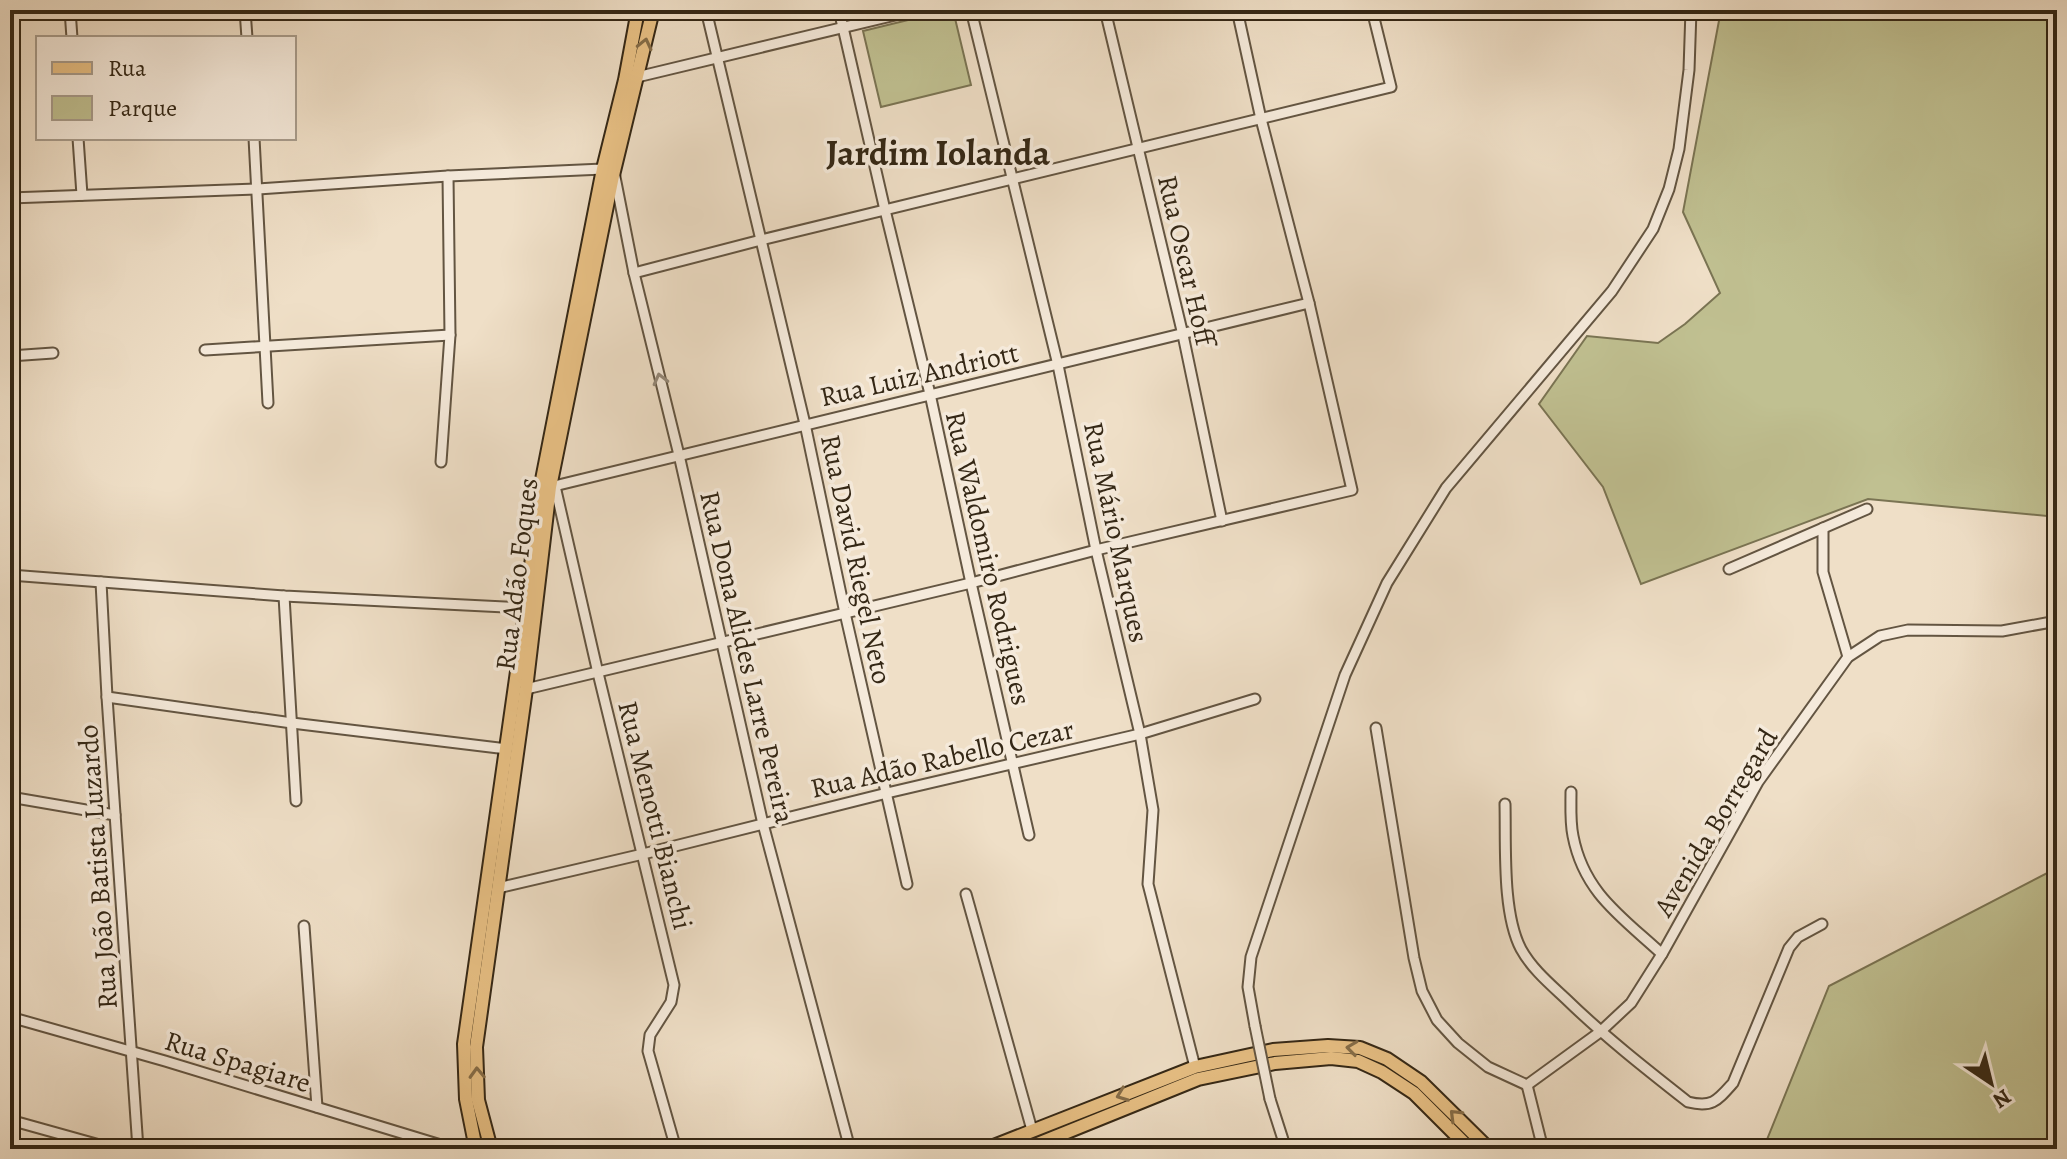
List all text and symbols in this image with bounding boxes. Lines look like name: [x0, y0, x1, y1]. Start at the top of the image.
legend: [36, 36, 296, 140]
one-way arrow: [636, 37, 653, 51]
text: Rua: [108, 52, 147, 84]
text: Parque: [108, 92, 177, 124]
district label: Jardim Iolanda: [826, 128, 1051, 177]
street label: Rua Oscar Hoff: [1148, 171, 1225, 353]
street label: Rua Luiz Andriott: [816, 334, 1022, 416]
one-way arrow: [653, 373, 670, 386]
street label: Rua Waldomiro Rodrigues: [936, 407, 1040, 709]
street label: Rua Mário Marques: [1074, 418, 1158, 646]
street label: Rua David Riegel Neto: [811, 431, 901, 688]
street label: Rua Adão Foques: [486, 476, 548, 673]
street label: Rua Dona Alides Larre Pereira: [690, 487, 804, 827]
street label: Rua Menotti Bianchi: [608, 697, 702, 934]
street label: Rua Adão Rabello Cezar: [807, 710, 1078, 808]
street label: Avenida Borregard: [1644, 721, 1788, 925]
street label: Rua João Batista Luzardo: [69, 723, 127, 1011]
street label: Rua Spagiare: [160, 1022, 315, 1102]
one-way arrow: [1345, 1040, 1359, 1057]
north arrow: [1951, 1043, 2031, 1123]
one-way arrow: [469, 1066, 486, 1079]
text: N: [1987, 1082, 2017, 1115]
one-way arrow: [1116, 1085, 1130, 1102]
one-way arrow: [1450, 1110, 1464, 1125]

